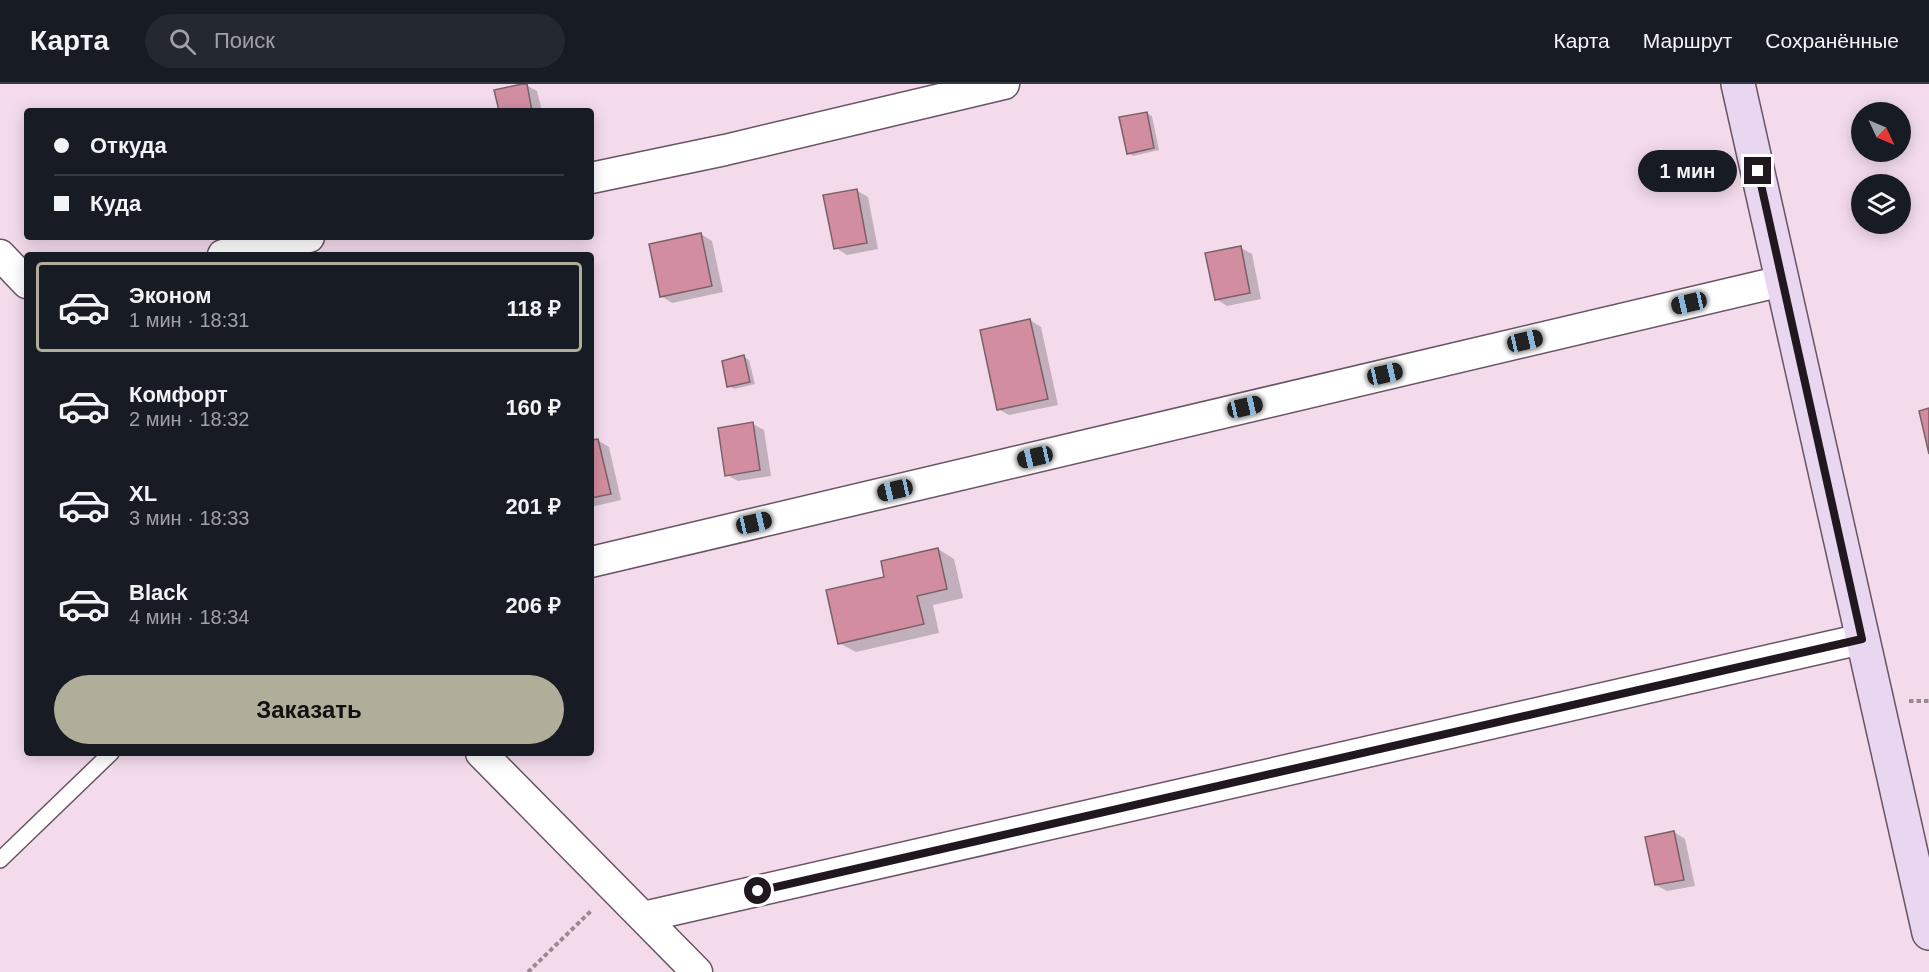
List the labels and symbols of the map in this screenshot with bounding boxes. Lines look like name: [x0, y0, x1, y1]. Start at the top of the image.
north arrow: [1851, 102, 1911, 162]
callout: 1 мин: [1638, 150, 1737, 192]
route end: [1744, 157, 1771, 184]
car: [1669, 290, 1709, 316]
car: [1505, 328, 1545, 354]
car: [1365, 361, 1405, 387]
car: [1225, 394, 1265, 420]
car: [1015, 444, 1055, 470]
car: [875, 477, 915, 503]
car: [734, 510, 774, 536]
route start: [744, 877, 771, 904]

